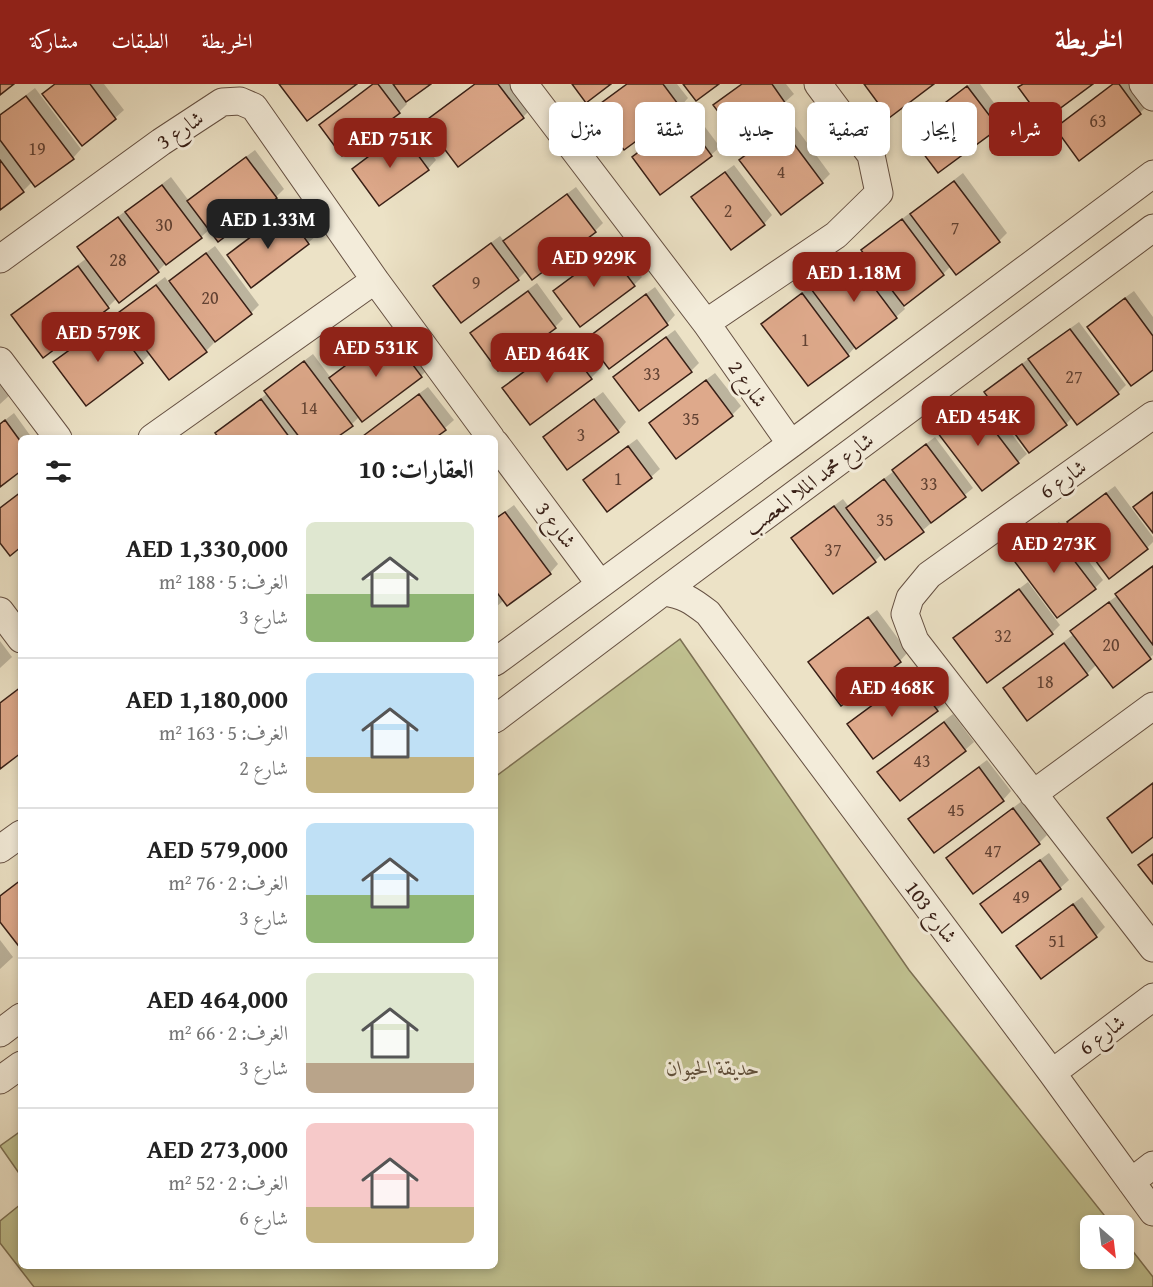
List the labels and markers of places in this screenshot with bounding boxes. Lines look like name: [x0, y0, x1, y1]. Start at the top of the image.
pin: AED 751K: [328, 118, 452, 169]
pin: AED 1.33M: [199, 199, 337, 250]
pin: AED 929K: [532, 237, 656, 288]
pin: AED 1.18M: [785, 252, 923, 303]
pin: AED 579K: [36, 312, 160, 363]
pin: AED 531K: [314, 327, 438, 378]
pin: AED 464K: [485, 333, 609, 384]
pin: AED 454K: [916, 396, 1040, 447]
pin: AED 273K: [992, 523, 1116, 574]
pin: AED 468K: [830, 667, 954, 718]

